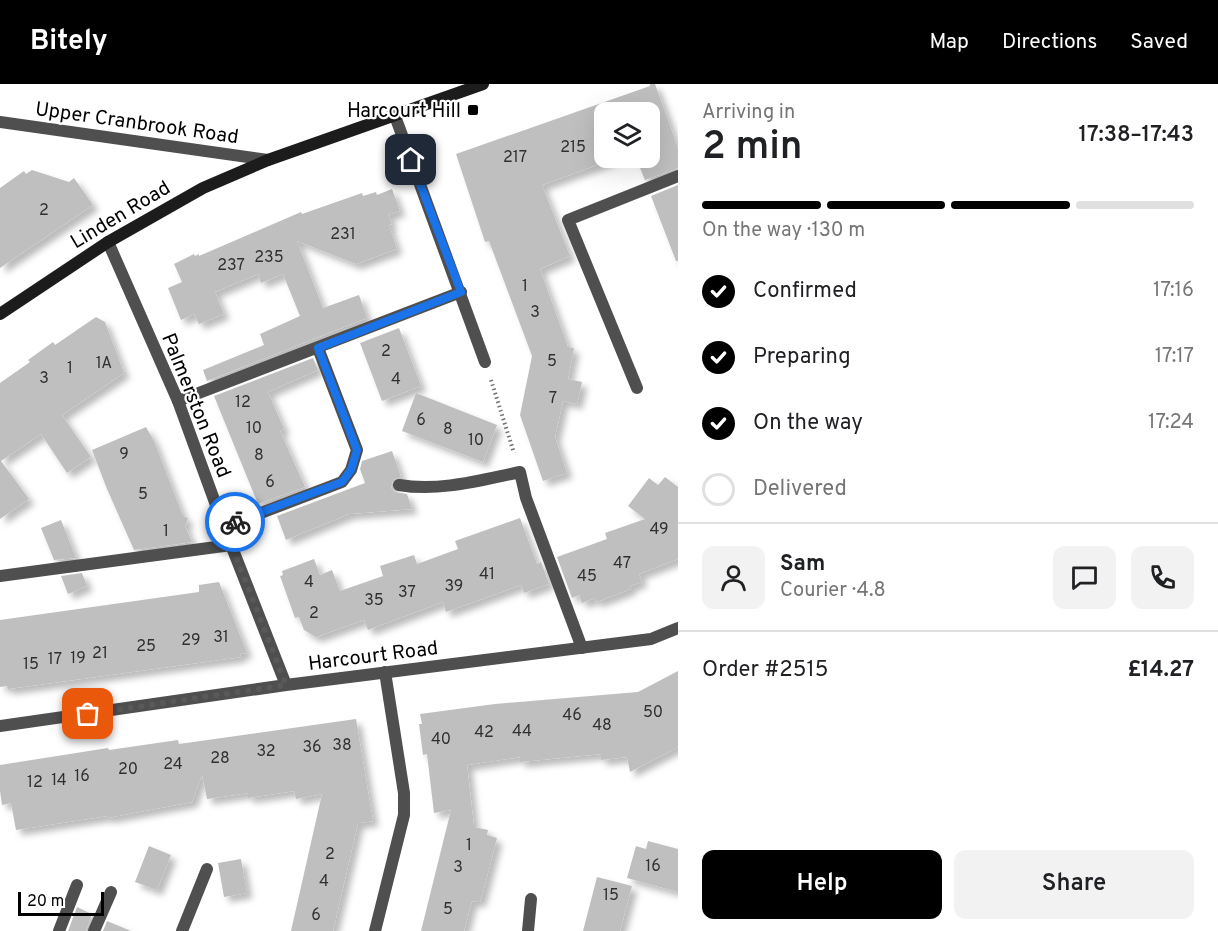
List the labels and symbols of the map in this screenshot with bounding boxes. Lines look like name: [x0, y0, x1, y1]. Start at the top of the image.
street label: Upper Cranbrook Road: [33, 97, 240, 151]
place label: Harcourt Hill: [347, 99, 461, 125]
marker: Harcourt Hill: [466, 103, 480, 117]
pin: [385, 134, 436, 185]
house number: 215: [560, 138, 586, 158]
house number: 217: [503, 148, 527, 168]
street label: Linden Road: [66, 176, 176, 256]
house number: 2: [39, 201, 49, 221]
house number: 231: [330, 225, 356, 245]
house number: 235: [254, 248, 284, 268]
house number: 237: [217, 256, 245, 276]
house number: 1: [522, 277, 528, 297]
house number: 3: [530, 303, 540, 323]
street label: Palmerston Road: [154, 330, 236, 482]
house number: 2: [381, 342, 391, 362]
house number: 5: [547, 352, 557, 372]
house number: 1A: [96, 354, 112, 374]
house number: 1: [67, 359, 73, 379]
house number: 3: [39, 369, 49, 389]
house number: 4: [391, 370, 401, 390]
house number: 7: [549, 389, 557, 409]
house number: 12: [235, 393, 251, 413]
house number: 6: [416, 411, 426, 431]
house number: 10: [246, 419, 262, 439]
house number: 8: [443, 420, 453, 440]
house number: 10: [468, 431, 484, 451]
house number: 9: [119, 445, 129, 465]
house number: 8: [254, 446, 264, 466]
house number: 6: [265, 473, 275, 493]
house number: 5: [138, 485, 148, 505]
courier: [205, 492, 265, 552]
house number: 49: [649, 520, 669, 540]
house number: 1: [163, 522, 169, 542]
house number: 47: [613, 554, 631, 574]
house number: 41: [479, 565, 495, 585]
house number: 45: [577, 567, 597, 587]
house number: 4: [304, 573, 314, 593]
house number: 39: [445, 577, 463, 597]
house number: 37: [398, 583, 416, 603]
house number: 35: [364, 591, 384, 611]
house number: 2: [309, 604, 319, 624]
house number: 31: [213, 628, 229, 648]
house number: 29: [181, 631, 201, 651]
street label: Harcourt Road: [307, 636, 440, 678]
house number: 25: [136, 637, 156, 657]
house number: 21: [92, 644, 108, 664]
house number: 19: [70, 649, 86, 669]
house number: 17: [48, 650, 62, 670]
house number: 15: [23, 655, 39, 675]
pin: [62, 688, 113, 739]
house number: 50: [643, 703, 663, 723]
house number: 46: [562, 706, 582, 726]
house number: 48: [592, 716, 612, 736]
house number: 44: [512, 722, 532, 742]
house number: 42: [474, 723, 494, 743]
house number: 40: [431, 730, 451, 750]
house number: 38: [332, 736, 352, 756]
house number: 36: [302, 738, 322, 758]
house number: 32: [256, 742, 276, 762]
house number: 28: [210, 749, 230, 769]
house number: 24: [163, 755, 183, 775]
house number: 20: [118, 760, 138, 780]
house number: 16: [74, 767, 90, 787]
house number: 14: [51, 771, 67, 791]
house number: 12: [27, 773, 43, 793]
house number: 1: [466, 836, 472, 856]
house number: 2: [325, 845, 335, 865]
house number: 16: [645, 857, 661, 877]
house number: 3: [453, 858, 463, 878]
house number: 4: [319, 872, 329, 892]
house number: 15: [603, 886, 619, 906]
scale bar: [18, 889, 104, 916]
house number: 5: [443, 900, 453, 920]
house number: 6: [311, 906, 321, 926]

